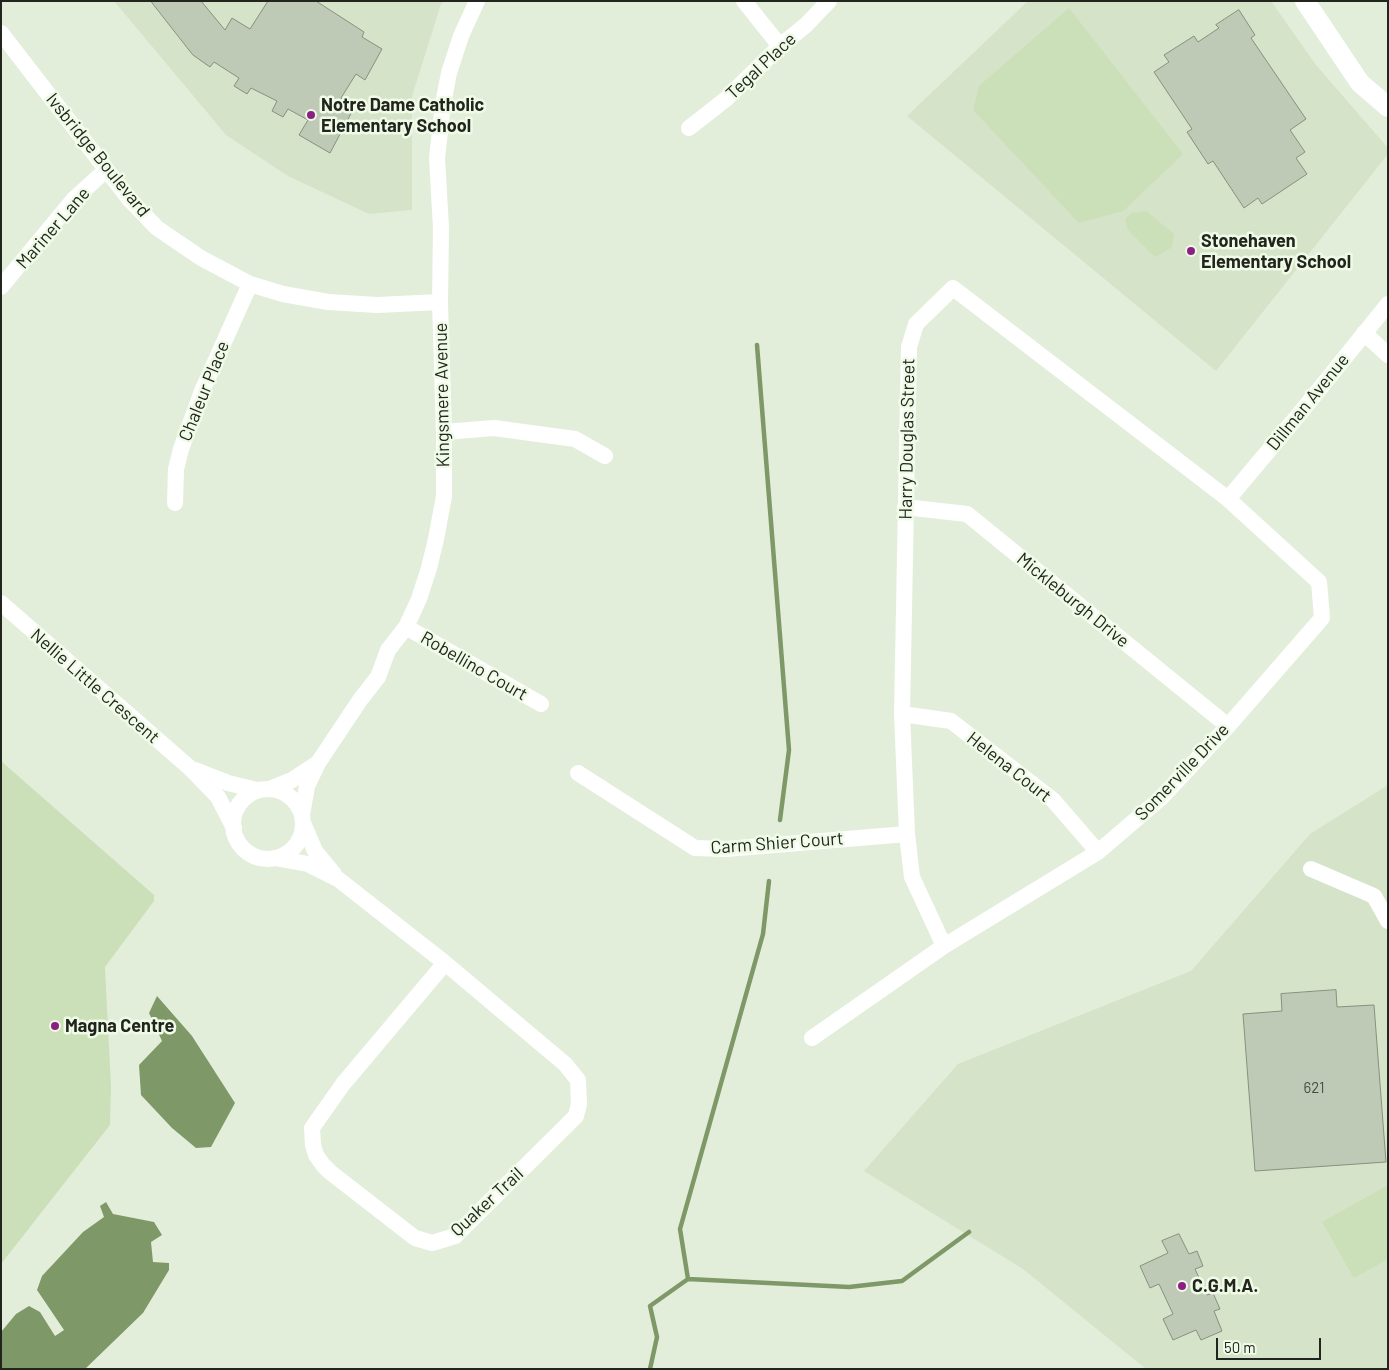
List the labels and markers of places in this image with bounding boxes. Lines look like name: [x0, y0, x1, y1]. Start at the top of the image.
place label: Notre Dame Catholic Elementary School: [321, 94, 484, 136]
marker: Notre Dame Catholic Elementary School: [305, 109, 317, 121]
place label: Stonehaven Elementary School: [1201, 230, 1351, 272]
marker: Stonehaven Elementary School: [1185, 245, 1197, 257]
place label: Magna Centre: [65, 1015, 174, 1037]
marker: Magna Centre: [49, 1020, 61, 1032]
place label: C.G.M.A.: [1192, 1275, 1258, 1297]
marker: C.G.M.A.: [1176, 1280, 1188, 1292]

